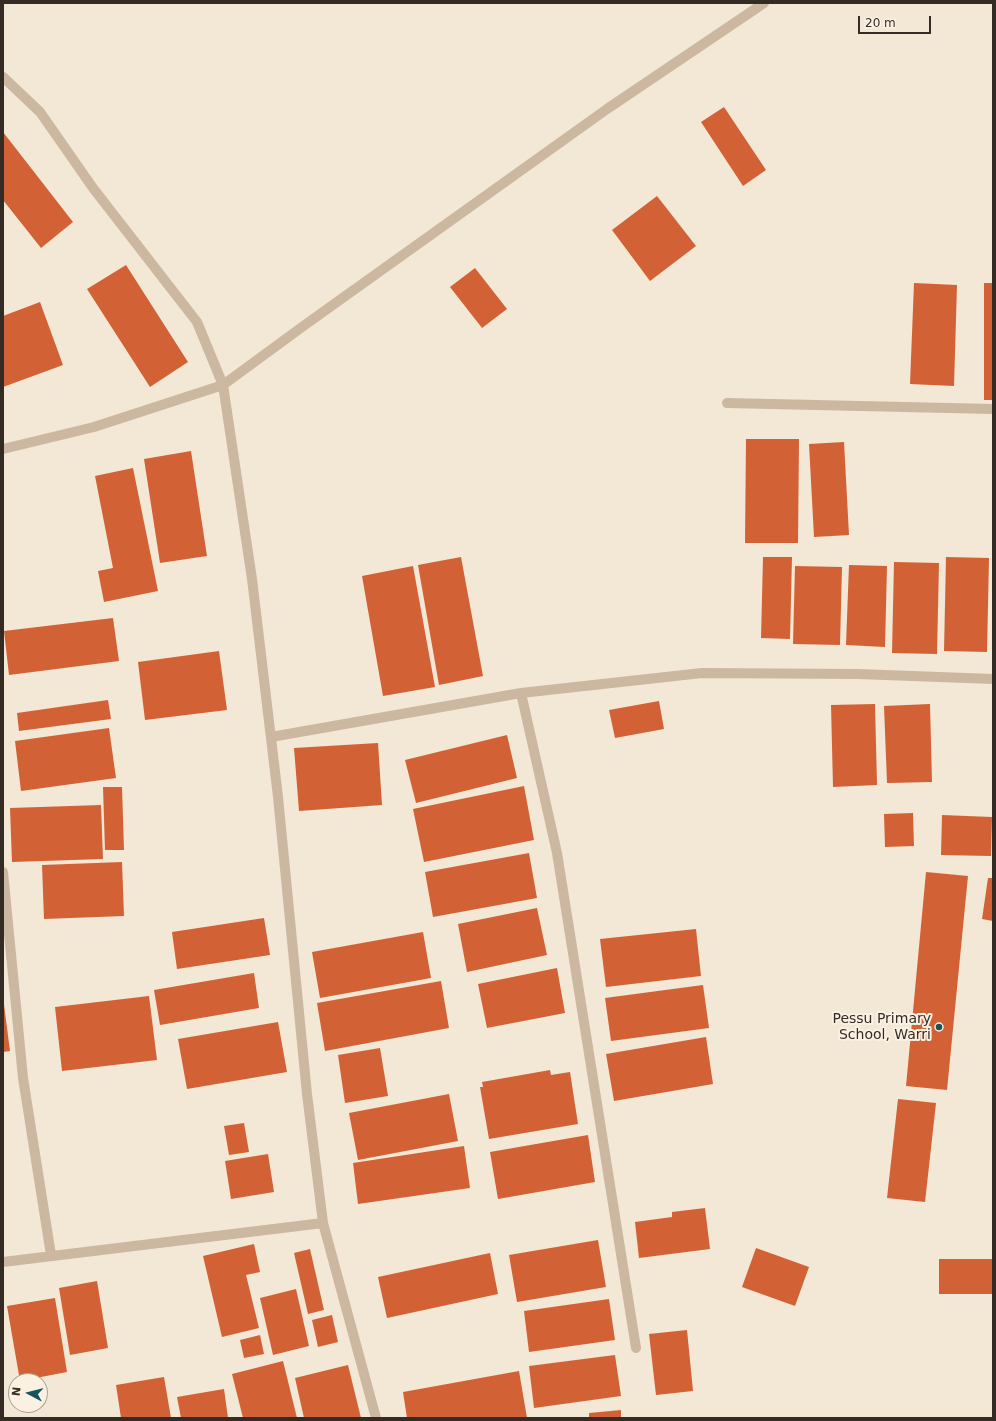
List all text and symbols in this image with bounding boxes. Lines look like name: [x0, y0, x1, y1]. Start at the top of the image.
scale bar: [860, 8, 933, 34]
text: 20 m: [865, 16, 896, 30]
place label: Pessu Primary School, Warri: [832, 1011, 931, 1044]
marker: Pessu Primary School, Warri: [934, 1022, 944, 1032]
north arrow: [8, 1373, 48, 1413]
text: N: [10, 1386, 24, 1397]

